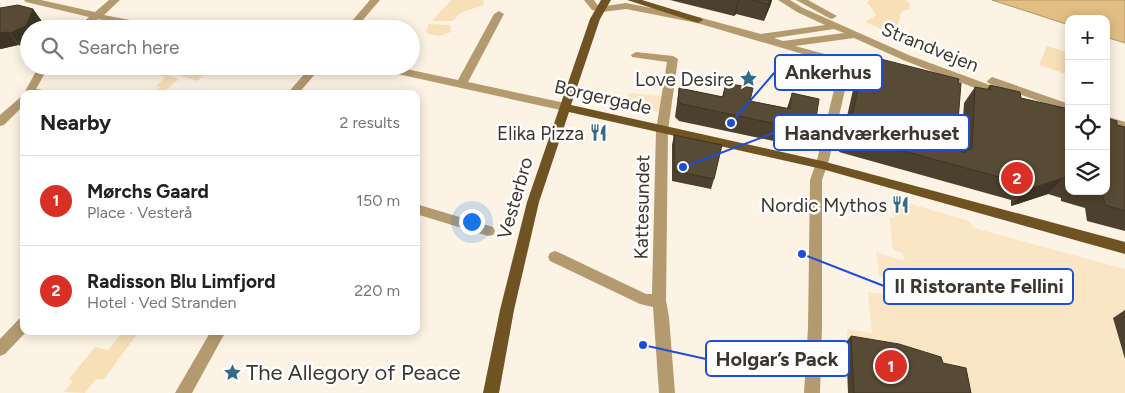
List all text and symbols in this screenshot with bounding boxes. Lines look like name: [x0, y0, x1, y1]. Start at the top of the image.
map controls: [1065, 15, 1110, 195]
button: +: [1065, 15, 1110, 60]
street label: Strandvejen: [878, 17, 982, 77]
search box: [20, 20, 420, 75]
icon: search: [38, 34, 66, 62]
text: Search here: [78, 36, 180, 59]
callout: Ankerhus: [775, 55, 882, 90]
text: Ankerhus: [785, 60, 871, 84]
button: −: [1065, 60, 1110, 105]
place label: Love Desire: [635, 68, 734, 91]
place icon: Love Desire: [738, 69, 758, 89]
street label: Borgergade: [552, 75, 654, 119]
button: locate: [1065, 105, 1110, 150]
text: Nearby: [40, 110, 111, 135]
text: 2 results: [340, 113, 400, 132]
callout: Haandværkerhuset: [774, 115, 969, 150]
text: Haandværkerhuset: [784, 121, 960, 145]
place label: Elika Pizza: [497, 122, 584, 145]
restaurant icon: Elika Pizza: [588, 123, 608, 143]
button: layers: [1065, 150, 1110, 195]
street label: Vesterbro: [492, 154, 538, 242]
street label: Kattesundet: [630, 155, 654, 259]
pin: 2: [1001, 159, 1033, 197]
text: Mørchs Gaard: [87, 180, 209, 203]
text: 1: [53, 191, 59, 210]
text: 150 m: [356, 191, 400, 210]
place label: Nordic Mythos: [761, 194, 887, 217]
restaurant icon: Nordic Mythos: [891, 195, 911, 215]
text: Place · Vesterå: [87, 203, 192, 222]
your location: [459, 209, 485, 235]
callout: Il Ristorante Fellini: [884, 269, 1073, 304]
text: Radisson Blu Limfjord: [87, 270, 276, 293]
text: Il Ristorante Fellini: [894, 274, 1064, 298]
text: 2: [51, 281, 61, 300]
text: 220 m: [354, 281, 400, 300]
text: Hotel · Ved Stranden: [87, 293, 236, 312]
callout: Holgar’s Pack: [706, 341, 849, 376]
text: Holgar’s Pack: [716, 347, 839, 371]
pin: 1: [875, 347, 907, 385]
place label: The Allegory of Peace: [246, 359, 461, 386]
place icon: The Allegory of Peace: [222, 362, 242, 382]

